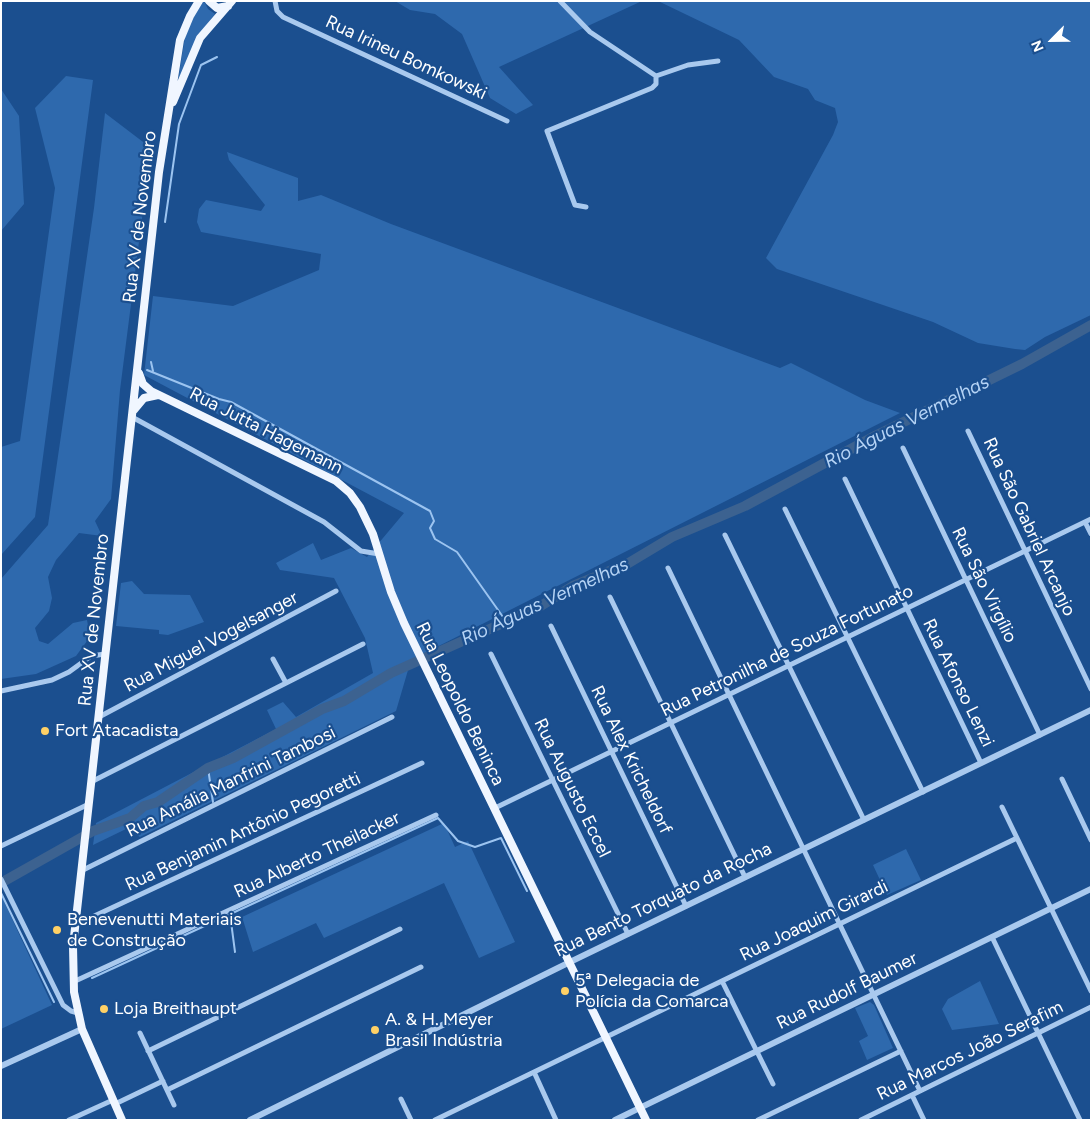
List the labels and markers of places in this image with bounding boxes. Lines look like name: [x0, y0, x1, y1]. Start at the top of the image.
place label: Fort Atacadista: [55, 720, 179, 742]
marker: Fort Atacadista: [39, 725, 51, 737]
place label: Benevenutti Materiais de Construção: [67, 909, 242, 952]
marker: Benevenutti Materiais de Construção: [51, 924, 63, 936]
place label: 5ª Delegacia de Polícia da Comarca: [575, 970, 728, 1012]
marker: 5ª Delegacia de Polícia da Comarca: [559, 985, 571, 997]
place label: Loja Breithaupt: [114, 998, 237, 1020]
marker: Loja Breithaupt: [98, 1003, 110, 1015]
place label: A. & H. Meyer Brasil Indústria: [385, 1009, 502, 1052]
marker: A. & H. Meyer Brasil Indústria: [369, 1024, 381, 1036]

